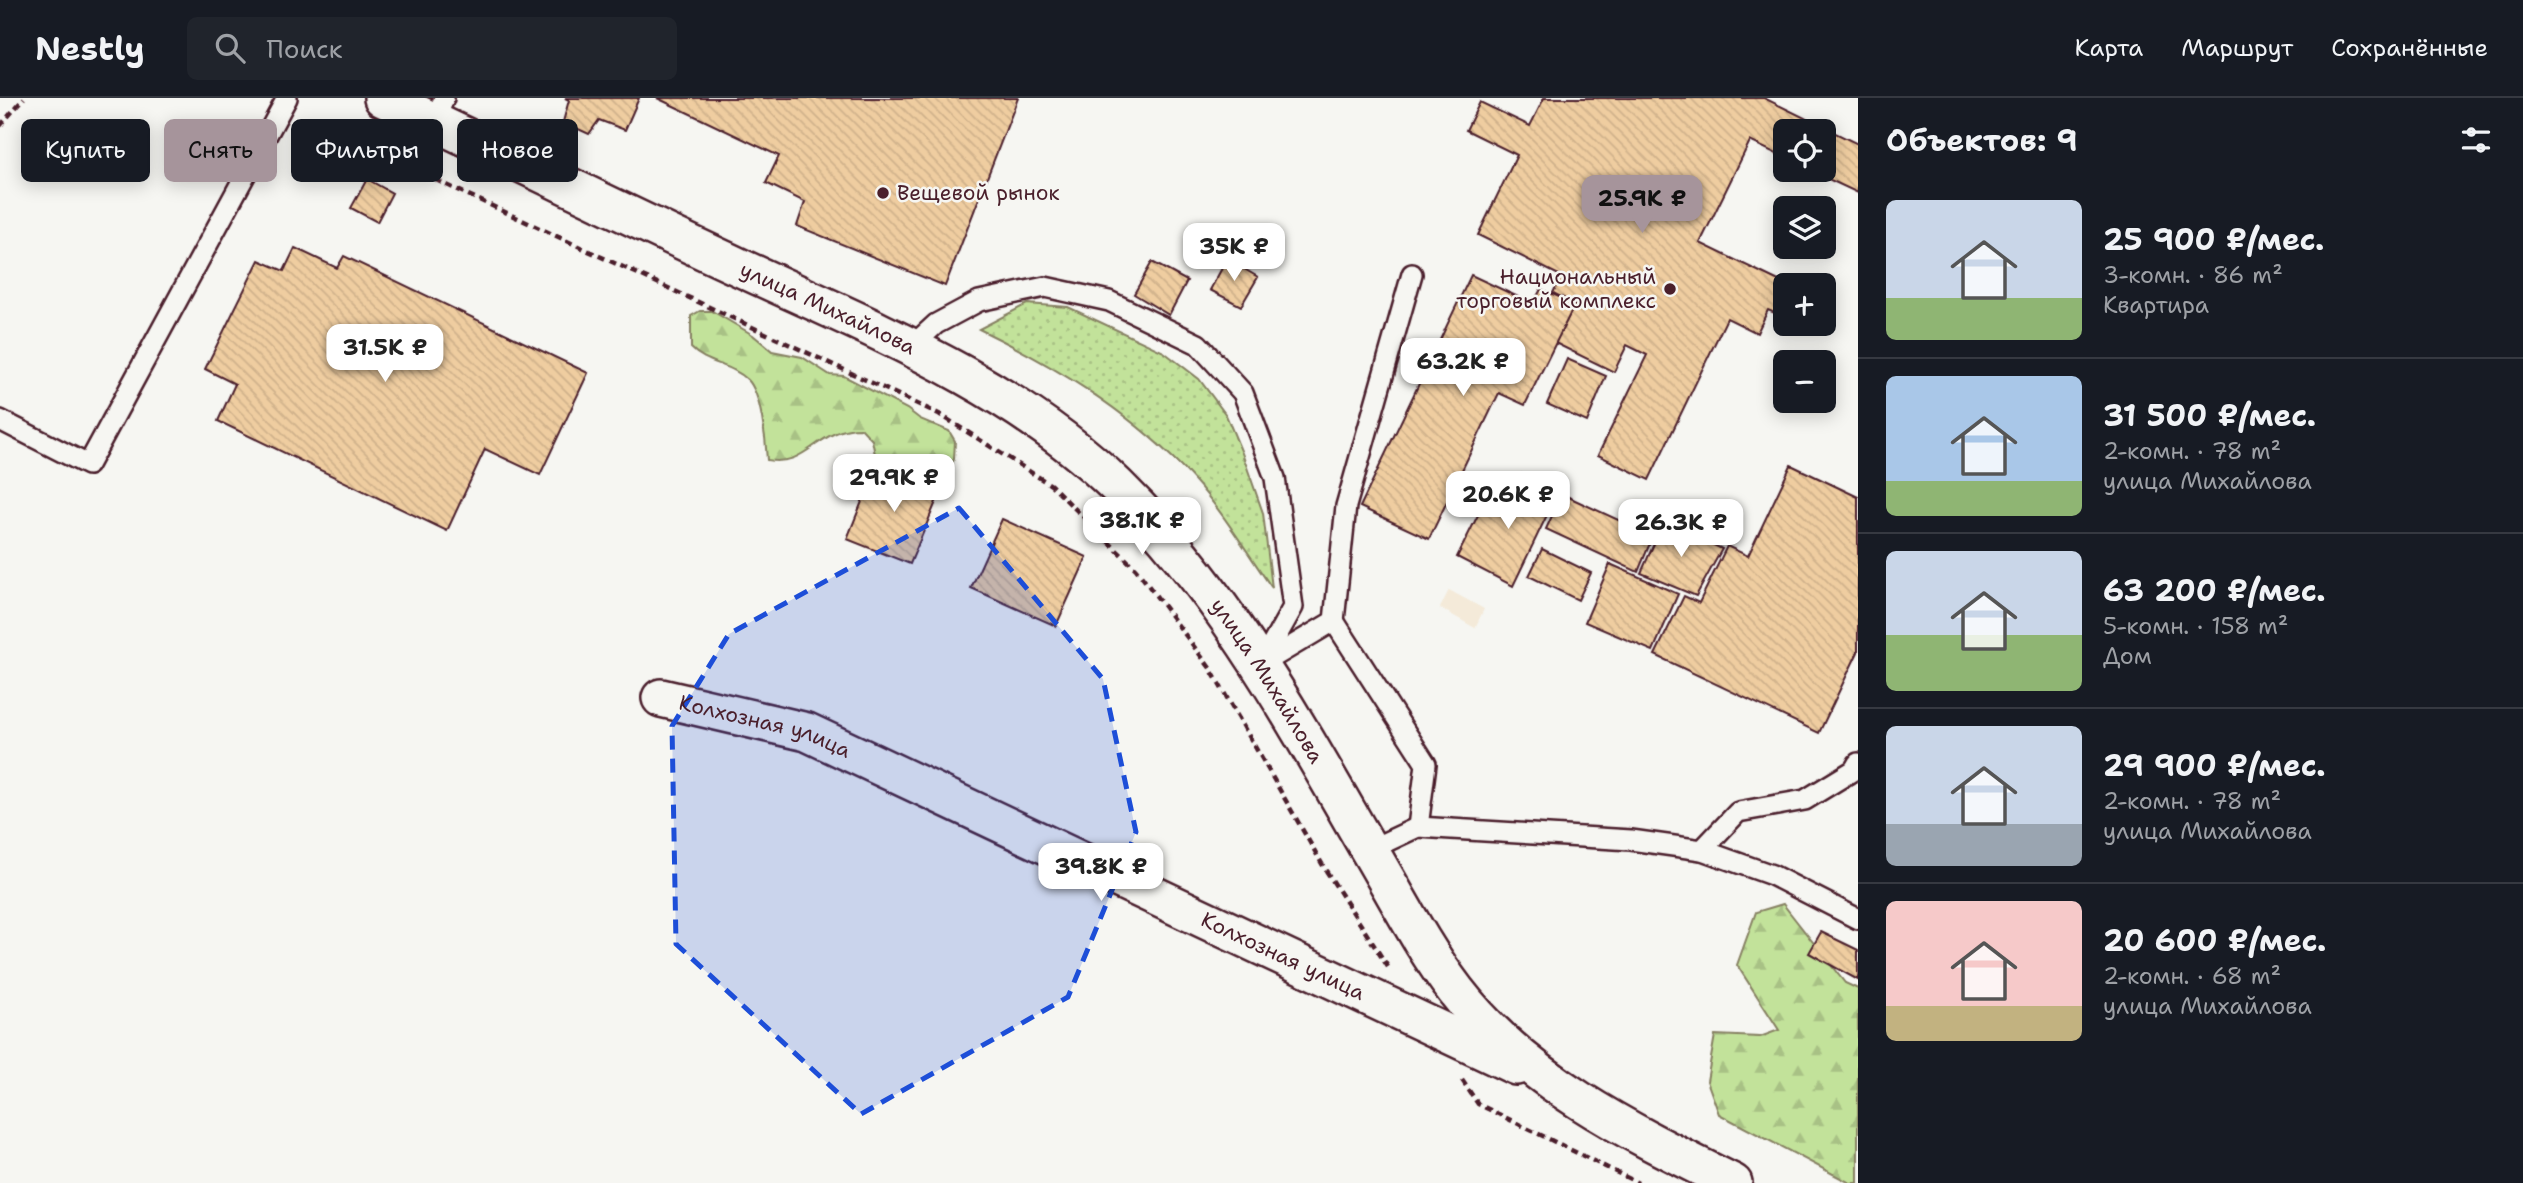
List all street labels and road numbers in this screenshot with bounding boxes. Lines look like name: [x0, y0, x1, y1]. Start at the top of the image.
street label: улица Михайлова: [735, 255, 920, 361]
street label: улица Михайлова: [1204, 593, 1330, 769]
street label: Колхозная улица: [676, 689, 856, 765]
street label: Колхозная улица: [1196, 906, 1369, 1007]

